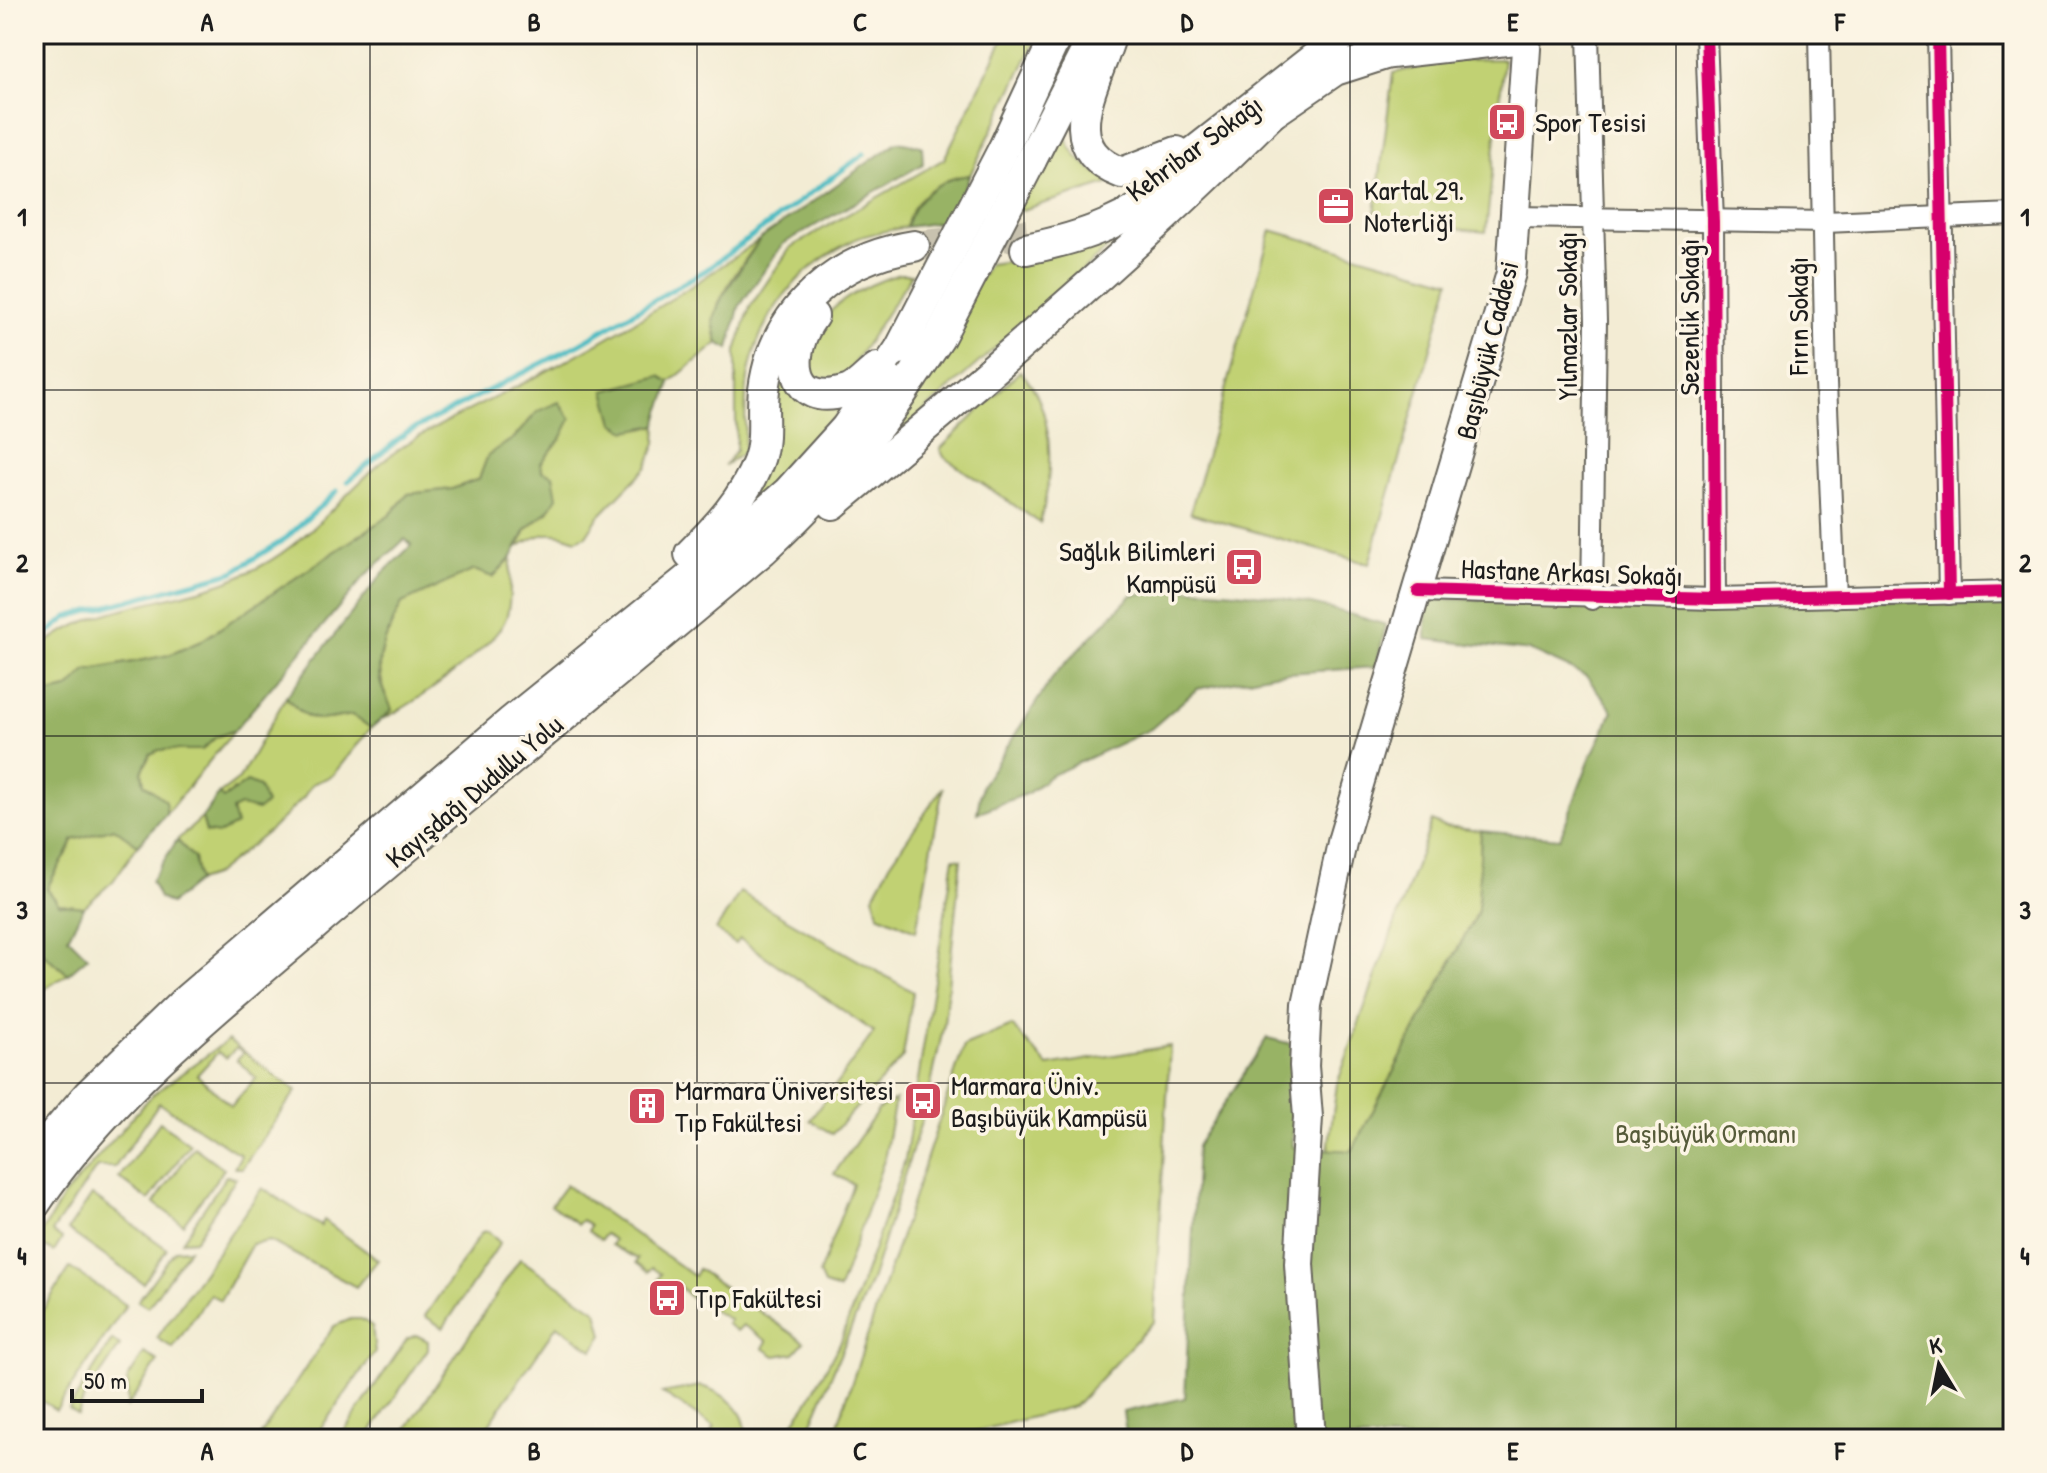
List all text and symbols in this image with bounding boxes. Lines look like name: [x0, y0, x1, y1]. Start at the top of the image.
text: A: [201, 4, 214, 39]
text: B: [527, 4, 541, 39]
text: C: [853, 4, 867, 39]
text: D: [1181, 4, 1194, 39]
text: E: [1507, 4, 1519, 39]
text: F: [1834, 4, 1846, 39]
street label: Kehribar Sokağı: [1118, 86, 1270, 210]
bus stop icon: Spor Tesisi: [1486, 101, 1528, 143]
place label: Spor Tesisi: [1535, 103, 1647, 141]
place label: Kartal 29. Noterliği: [1364, 171, 1464, 241]
office icon: Kartal 29. Noterliği: [1315, 185, 1357, 227]
text: 1: [17, 199, 27, 234]
text: 1: [2020, 199, 2030, 234]
street label: Yılmazlar Sokağı: [1548, 231, 1586, 401]
street label: Sezenlik Sokağı: [1670, 238, 1708, 396]
street label: Başıbüyük Caddesi: [1446, 257, 1528, 443]
street label: Fırın Sokağı: [1779, 257, 1817, 376]
place label: Sağlık Bilimleri Kampüsü: [1059, 532, 1216, 602]
text: 2: [16, 545, 29, 580]
text: 2: [2019, 545, 2032, 580]
bus stop icon: Sağlık Bilimleri Kampüsü: [1223, 546, 1265, 588]
street label: Hastane Arkası Sokağı: [1461, 549, 1683, 595]
street label: Kayışdağı Dudullu Yolu: [377, 706, 571, 876]
text: 3: [16, 892, 28, 927]
text: 3: [2019, 892, 2031, 927]
place label: Marmara Üniv. Başıbüyük Kampüsü: [951, 1066, 1147, 1136]
place label: Marmara Üniversitesi Tıp Fakültesi: [675, 1071, 894, 1141]
bus stop icon: Marmara Üniv. Başıbüyük Kampüsü: [902, 1080, 944, 1122]
building icon: Marmara Üniversitesi Tıp Fakültesi: [626, 1085, 668, 1127]
park label: Başıbüyük Ormanı: [1615, 1114, 1797, 1152]
text: 4: [17, 1238, 27, 1273]
text: 4: [2020, 1238, 2030, 1273]
bus stop icon: Tıp Fakültesi: [646, 1277, 688, 1319]
place label: Tıp Fakültesi: [695, 1279, 822, 1317]
north arrow: [1899, 1325, 1979, 1405]
text: K: [1927, 1329, 1944, 1361]
scale bar: [72, 1353, 202, 1403]
text: 50 m: [84, 1364, 127, 1396]
text: A: [201, 1433, 214, 1468]
text: B: [527, 1433, 541, 1468]
text: C: [853, 1433, 867, 1468]
text: D: [1181, 1433, 1194, 1468]
text: E: [1507, 1433, 1519, 1468]
text: F: [1834, 1433, 1846, 1468]

